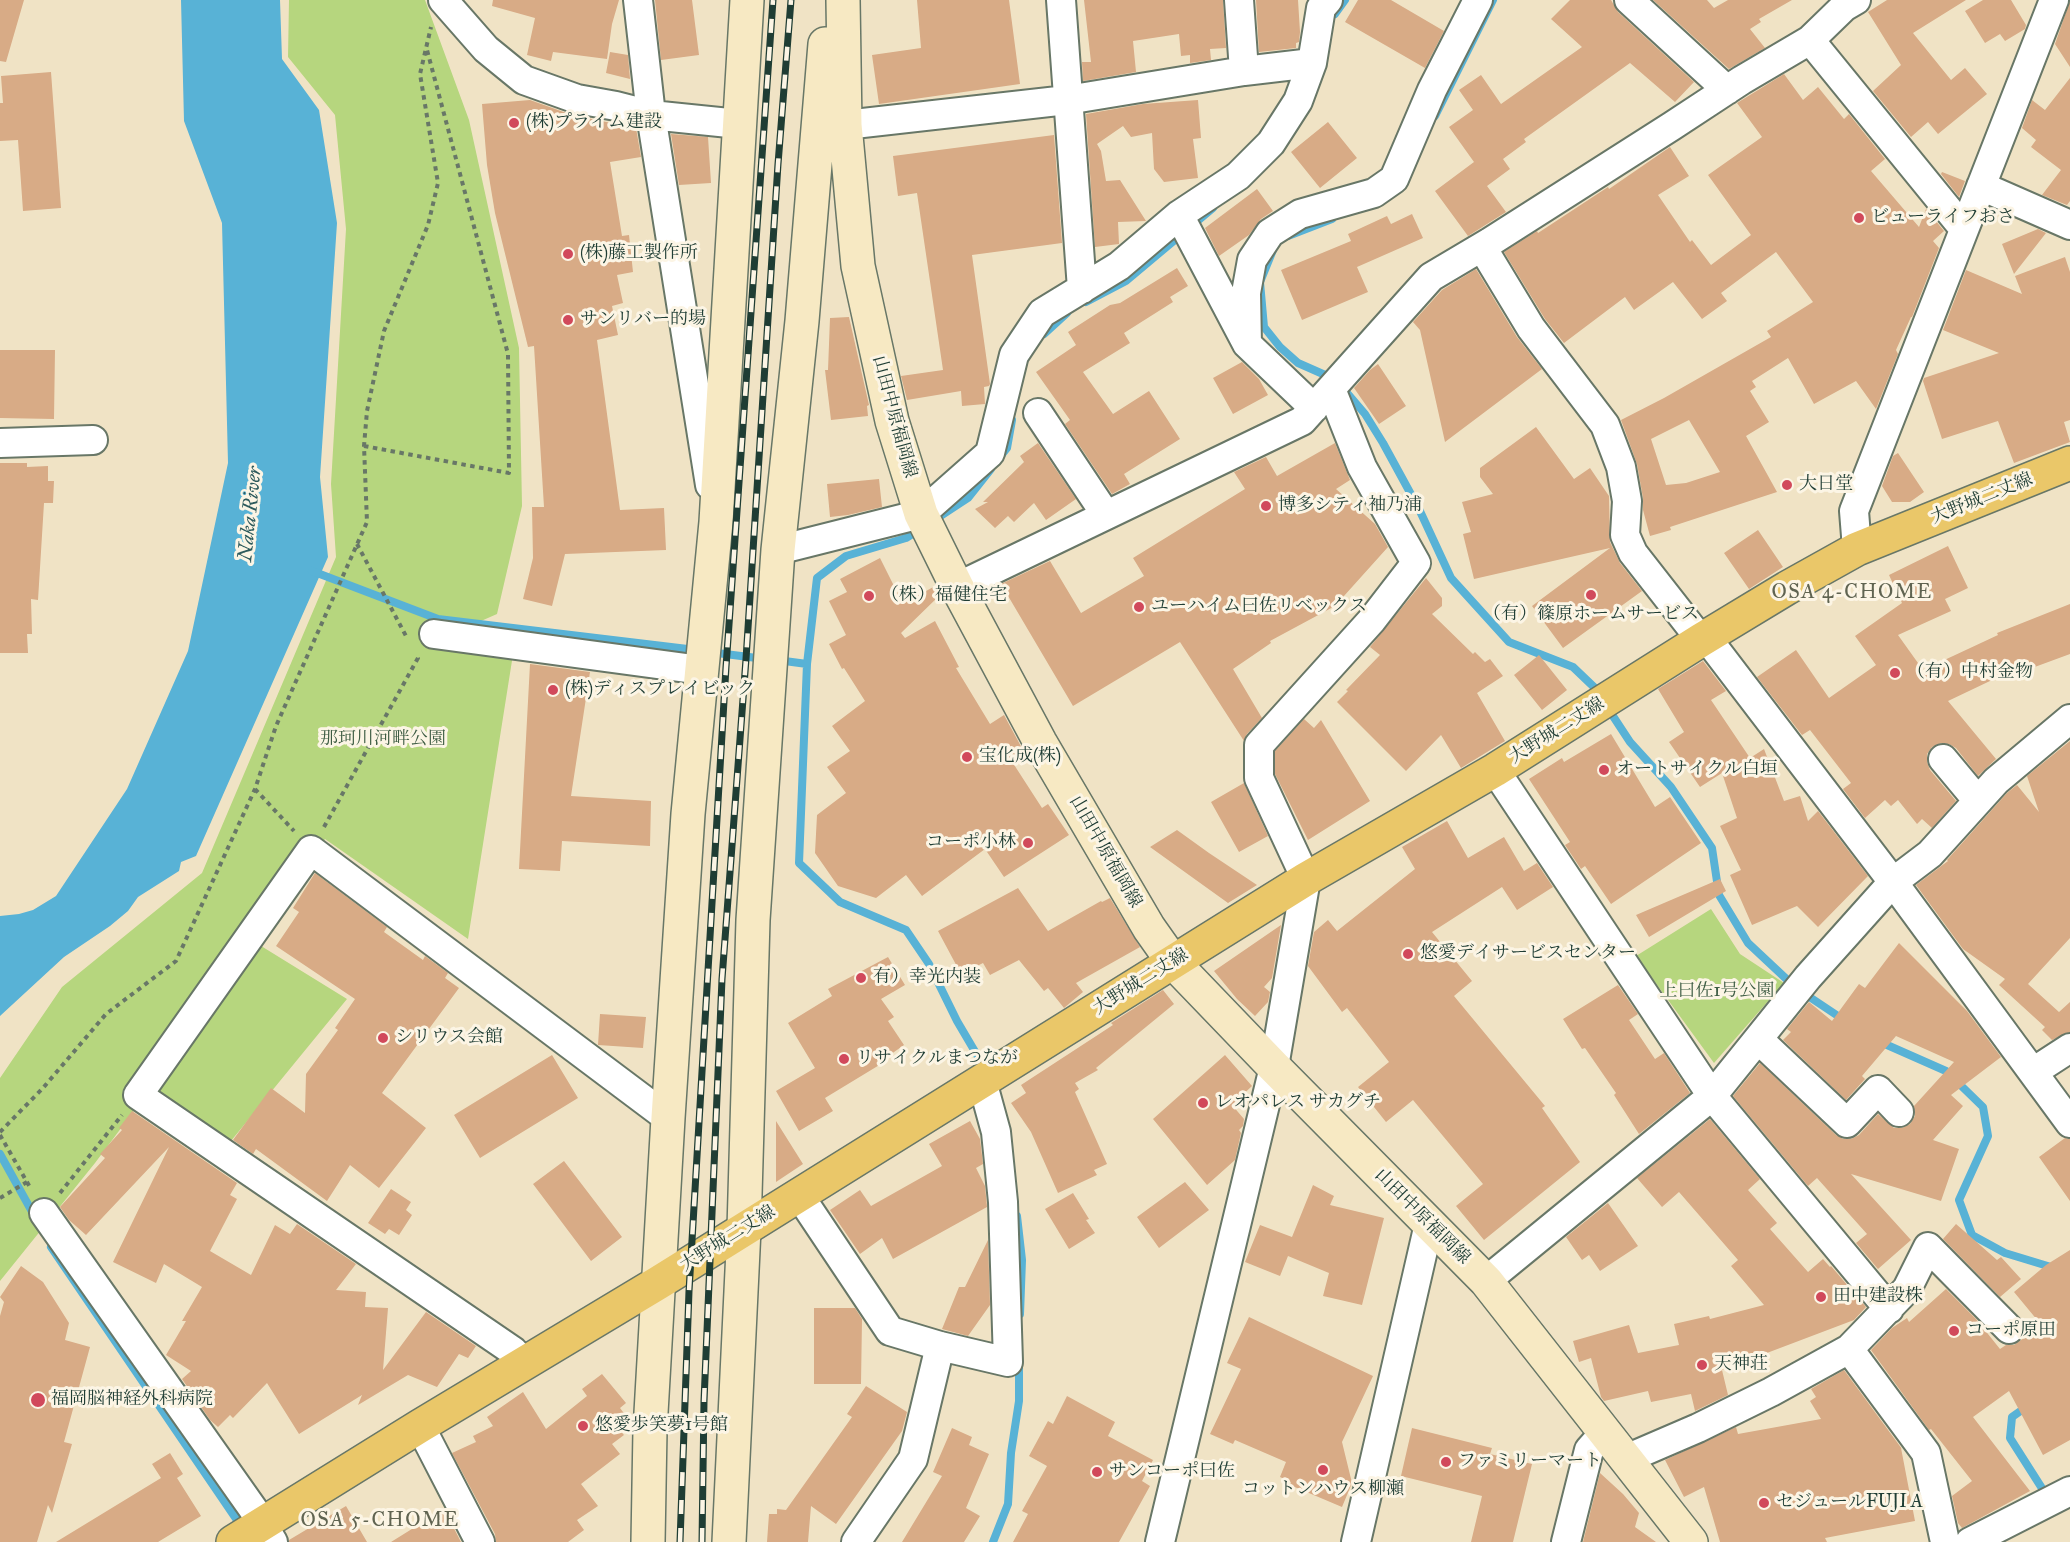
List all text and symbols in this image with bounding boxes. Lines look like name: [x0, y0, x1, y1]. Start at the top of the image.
place label: (株)プライム建設: [526, 112, 662, 134]
marker: (株)プライム建設: [507, 116, 521, 130]
place label: ビューライフおさ: [1871, 207, 2015, 229]
marker: ビューライフおさ: [1852, 211, 1866, 225]
place label: (株)藤工製作所: [580, 243, 698, 265]
marker: (株)藤工製作所: [561, 247, 575, 261]
place label: サンリバー的場: [580, 309, 706, 331]
marker: サンリバー的場: [561, 313, 575, 327]
street label: 山田中原福岡線: [867, 353, 921, 481]
water label: Naka River: [234, 465, 268, 563]
street label: 大野城二丈線: [1928, 469, 2036, 529]
place label: 大日堂: [1799, 474, 1853, 496]
marker: 大日堂: [1780, 478, 1794, 492]
place label: 博多シティ袖乃浦: [1278, 495, 1422, 517]
marker: 博多シティ袖乃浦: [1259, 499, 1273, 513]
district label: OSA 4-CHOME: [1771, 581, 1933, 605]
place label: （株）福健住宅: [881, 585, 1007, 607]
marker: （有）篠原ホームサービス: [1584, 588, 1598, 602]
marker: （株）福健住宅: [862, 589, 876, 603]
place label: ユーハイム曰佐リベックス: [1151, 596, 1367, 618]
marker: ユーハイム曰佐リベックス: [1132, 600, 1146, 614]
place label: （有）篠原ホームサービス: [1483, 604, 1699, 626]
place label: （有）中村金物: [1907, 662, 2033, 684]
marker: （有）中村金物: [1888, 666, 1902, 680]
place label: (株)ディスプレイビック: [565, 679, 755, 701]
marker: (株)ディスプレイビック: [546, 683, 560, 697]
street label: 大野城二丈線: [1505, 693, 1609, 769]
park label: 那珂川河畔公園: [320, 729, 446, 751]
place label: 宝化成(株): [979, 746, 1061, 768]
marker: 宝化成(株): [960, 750, 974, 764]
place label: オートサイクル白垣: [1616, 759, 1778, 781]
marker: オートサイクル白垣: [1597, 763, 1611, 777]
street label: 山田中原福岡線: [1064, 792, 1146, 912]
place label: コーポ小林: [926, 832, 1016, 854]
marker: コーポ小林: [1021, 836, 1035, 850]
place label: 悠愛デイサービスセンター: [1420, 943, 1636, 965]
street label: 大野城二丈線: [1089, 944, 1193, 1020]
marker: 悠愛デイサービスセンター: [1401, 947, 1415, 961]
place label: 有）幸光内装: [873, 967, 981, 989]
marker: 有）幸光内装: [854, 971, 868, 985]
park label: 上曰佐1号公園: [1659, 981, 1775, 1003]
place label: シリウス会館: [395, 1027, 503, 1049]
marker: シリウス会館: [376, 1031, 390, 1045]
place label: リサイクルまつなが: [856, 1048, 1018, 1070]
marker: リサイクルまつなが: [837, 1052, 851, 1066]
place label: レオパレス サカグチ: [1215, 1092, 1381, 1114]
marker: レオパレス サカグチ: [1196, 1096, 1210, 1110]
street label: 山田中原福岡線: [1370, 1165, 1474, 1269]
street label: 大野城二丈線: [676, 1201, 780, 1277]
place label: 田中建設株: [1833, 1286, 1923, 1308]
marker: 田中建設株: [1814, 1290, 1828, 1304]
place label: コーポ原田: [1966, 1320, 2056, 1342]
marker: コーポ原田: [1947, 1324, 1961, 1338]
place label: 天神荘: [1714, 1354, 1768, 1376]
marker: 天神荘: [1695, 1358, 1709, 1372]
place label: 福岡脳神経外科病院: [51, 1389, 213, 1411]
marker: 福岡脳神経外科病院: [29, 1391, 47, 1409]
place label: 悠愛歩笑夢1号館: [595, 1415, 728, 1437]
marker: 悠愛歩笑夢1号館: [576, 1419, 590, 1433]
place label: ファミリーマート: [1458, 1451, 1602, 1473]
marker: ファミリーマート: [1439, 1455, 1453, 1469]
place label: サンコーポ曰佐: [1109, 1461, 1235, 1483]
marker: コットンハウス柳瀬: [1316, 1463, 1330, 1477]
marker: サンコーポ曰佐: [1090, 1465, 1104, 1479]
place label: コットンハウス柳瀬: [1242, 1479, 1404, 1501]
place label: セジュールFUJI A: [1776, 1492, 1923, 1514]
marker: セジュールFUJI A: [1757, 1496, 1771, 1510]
district label: OSA 5-CHOME: [300, 1509, 460, 1533]

